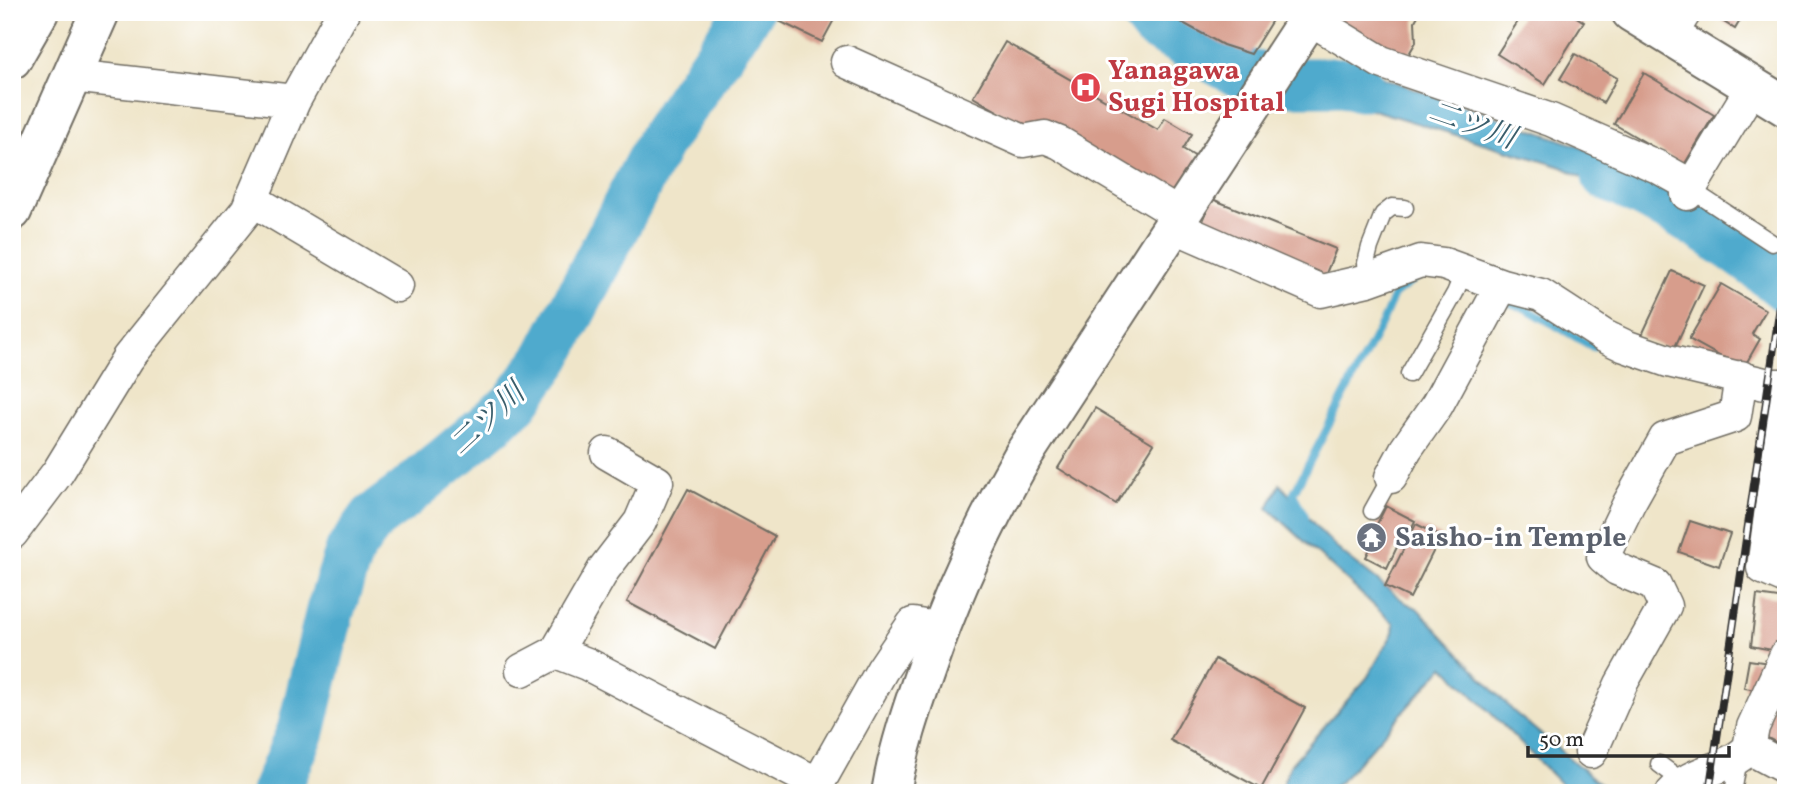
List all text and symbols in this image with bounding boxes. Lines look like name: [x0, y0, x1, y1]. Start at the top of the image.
place label: Yanagawa Sugi Hospital: [1108, 52, 1285, 123]
hospital icon: Yanagawa Sugi Hospital: [1068, 70, 1102, 104]
water label: 二ツ川: [1423, 91, 1524, 161]
water label: 二ツ川: [441, 372, 537, 466]
place label: Saisho-in Temple: [1395, 519, 1627, 558]
temple icon: Saisho-in Temple: [1355, 521, 1389, 555]
scale bar: [1528, 714, 1730, 758]
text: 50 m: [1539, 726, 1584, 755]

